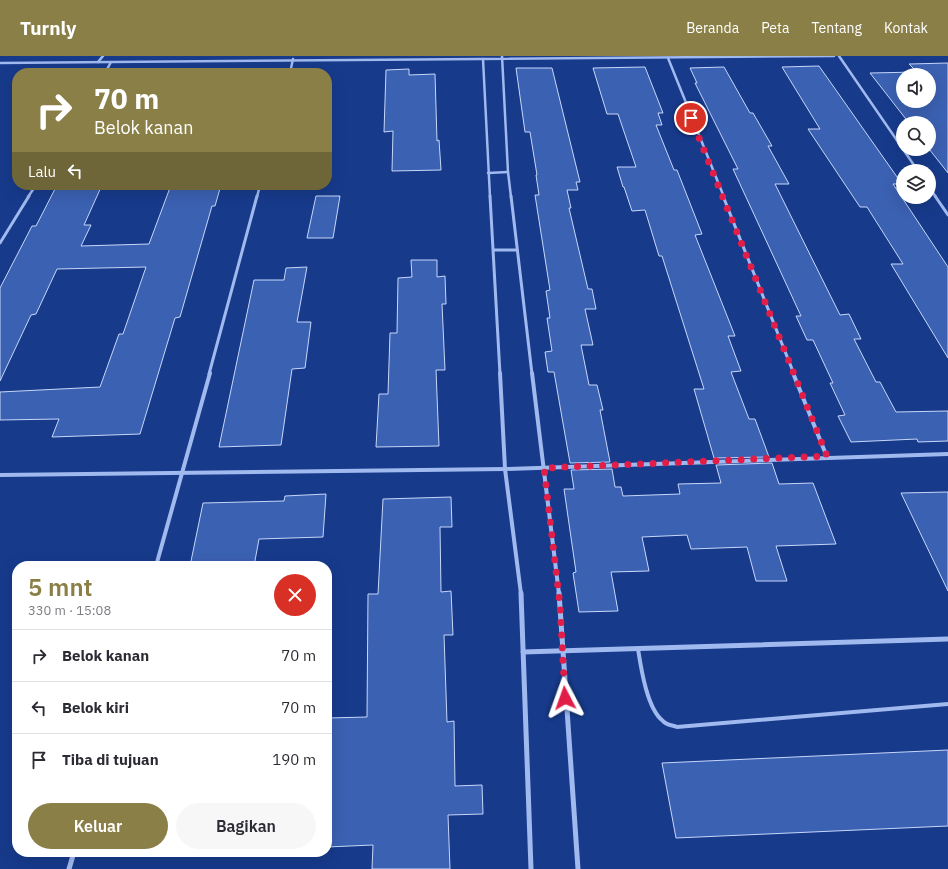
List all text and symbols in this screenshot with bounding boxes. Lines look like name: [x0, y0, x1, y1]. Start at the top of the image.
text: Turnly: [20, 16, 76, 40]
text: Beranda: [686, 19, 739, 37]
text: Peta: [761, 19, 789, 37]
text: Tentang: [811, 19, 862, 37]
text: Kontak: [884, 19, 928, 37]
map controls: [896, 68, 936, 204]
button: sound: [896, 68, 936, 108]
text: 70 m: [94, 80, 159, 117]
icon: right: [28, 84, 80, 136]
pin: [674, 101, 708, 135]
icon: arrive: [680, 107, 702, 129]
text: Belok kanan: [94, 116, 193, 139]
button: search: [896, 116, 936, 156]
icon: left: [64, 160, 86, 182]
text: Lalu: [28, 162, 56, 181]
button: layers: [896, 164, 936, 204]
text: 5 mnt: [28, 571, 92, 603]
button: close: [274, 574, 316, 616]
text: 330 m · 15:08: [28, 602, 111, 619]
icon: right: [28, 645, 50, 667]
text: Belok kanan: [62, 646, 149, 665]
text: 70 m: [281, 646, 316, 665]
position arrow: [544, 677, 586, 719]
icon: left: [28, 697, 50, 719]
text: Belok kiri: [62, 698, 129, 717]
text: 70 m: [281, 698, 316, 717]
icon: arrive: [28, 749, 50, 771]
text: Tiba di tujuan: [62, 750, 159, 769]
text: 190 m: [272, 750, 316, 769]
button: Keluar: [28, 803, 168, 849]
button: Bagikan: [176, 803, 316, 849]

